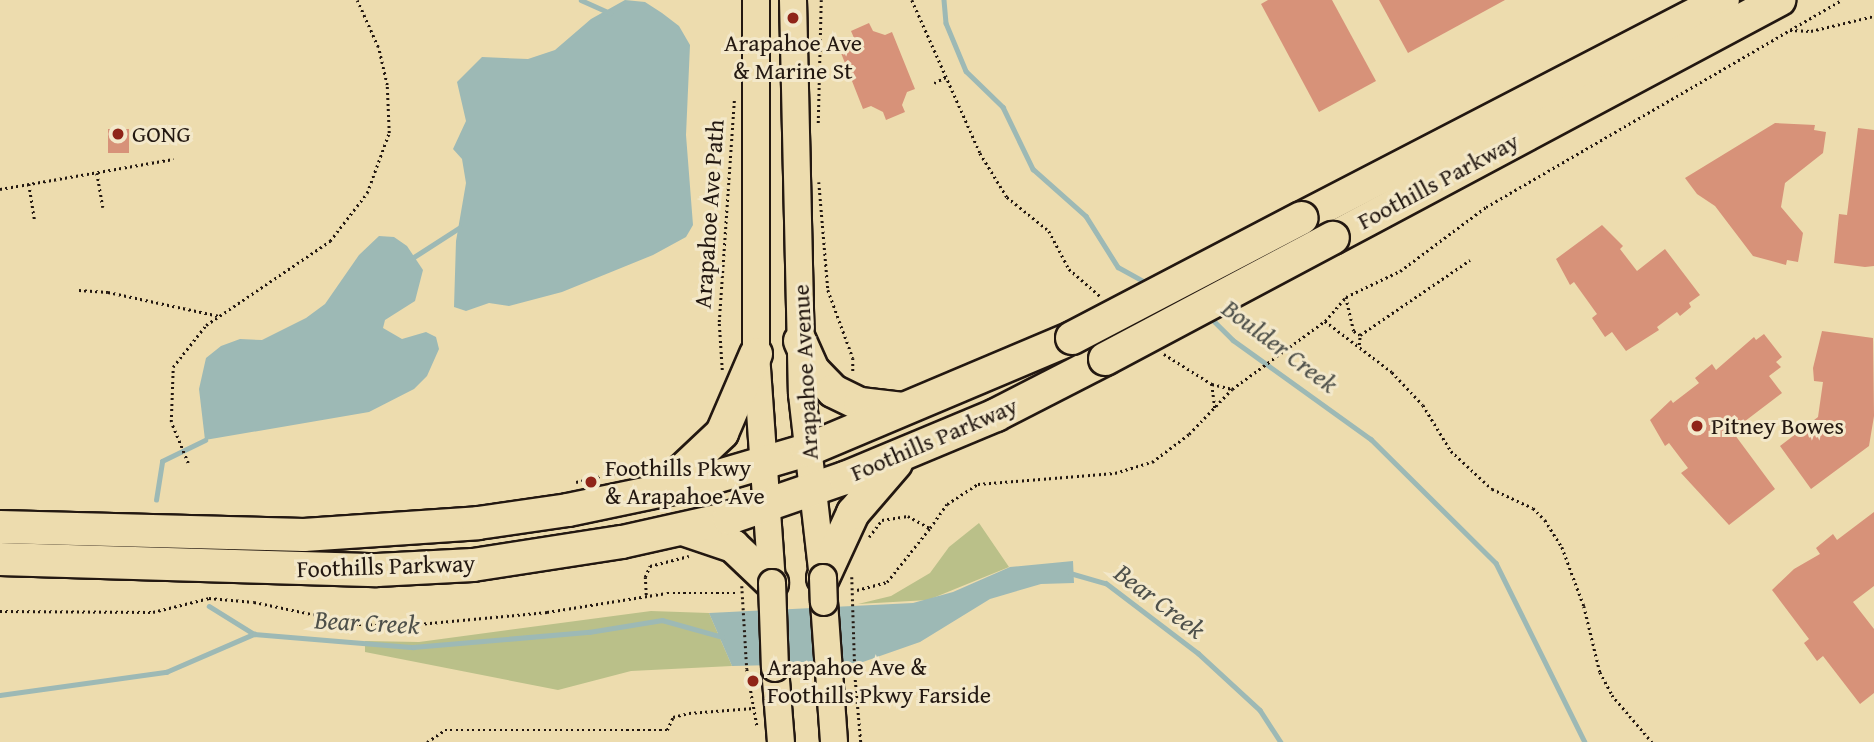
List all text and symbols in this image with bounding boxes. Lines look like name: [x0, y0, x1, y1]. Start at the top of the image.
marker: Arapahoe Ave & Marine St: [785, 10, 801, 26]
place label: Arapahoe Ave & Marine St: [724, 29, 862, 85]
street label: Arapahoe Ave Path: [688, 118, 730, 310]
place label: GONG: [132, 120, 191, 148]
marker: GONG: [110, 126, 126, 142]
street label: Foothills Parkway: [1352, 126, 1524, 236]
street label: Arapahoe Avenue: [786, 283, 824, 461]
water label: Boulder Creek: [1216, 292, 1344, 400]
street label: Foothills Parkway: [846, 391, 1022, 487]
place label: Pitney Bowes: [1711, 412, 1844, 440]
marker: Pitney Bowes: [1689, 418, 1705, 434]
place label: Foothills Pkwy & Arapahoe Ave: [605, 454, 765, 510]
marker: Foothills Pkwy & Arapahoe Ave: [583, 474, 599, 490]
street label: Foothills Parkway: [296, 548, 476, 584]
water label: Bear Creek: [1109, 557, 1211, 645]
water label: Bear Creek: [314, 604, 420, 640]
place label: Arapahoe Ave & Foothills Pkwy Farside: [767, 653, 991, 709]
marker: Arapahoe Ave & Foothills Pkwy Farside: [745, 673, 761, 689]

